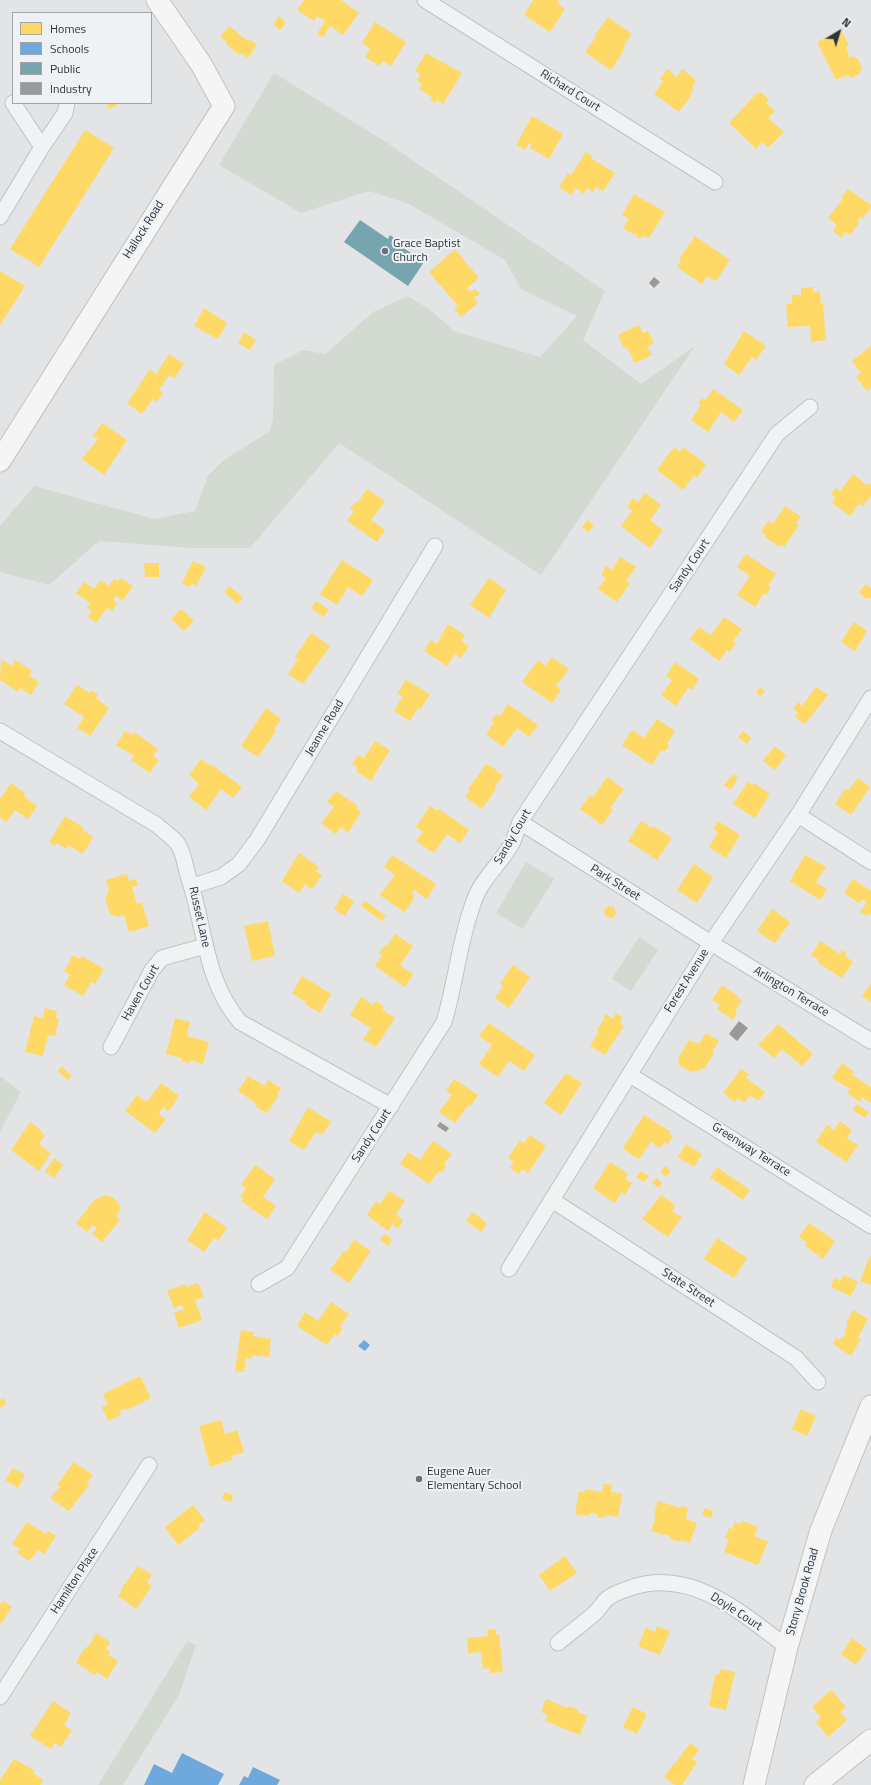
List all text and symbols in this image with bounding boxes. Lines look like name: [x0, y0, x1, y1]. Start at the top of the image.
legend: [12, 12, 152, 104]
north arrow: [819, 12, 859, 52]
text: N: [838, 14, 854, 31]
text: Homes: [50, 19, 86, 38]
text: Schools: [50, 39, 89, 58]
text: Public: [50, 59, 80, 78]
street label: Richard Court: [537, 67, 603, 115]
text: Industry: [50, 79, 92, 98]
street label: Hallock Road: [121, 198, 167, 262]
place label: Grace Baptist Church: [393, 237, 461, 265]
marker: Grace Baptist Church: [380, 246, 390, 256]
street label: Sandy Court: [667, 537, 713, 595]
street label: Jeanne Road: [303, 697, 347, 759]
street label: Sandy Court: [491, 807, 535, 867]
street label: Park Street: [587, 862, 643, 904]
street label: Russet Lane: [185, 885, 213, 949]
street label: Forest Avenue: [662, 946, 712, 1016]
street label: Haven Court: [119, 962, 163, 1024]
street label: Arlington Terrace: [751, 964, 831, 1020]
street label: Sandy Court: [349, 1106, 395, 1166]
street label: Greenway Terrace: [709, 1120, 793, 1180]
street label: State Street: [659, 1265, 717, 1311]
place label: Eugene Auer Elementary School: [427, 1465, 521, 1493]
marker: Eugene Auer Elementary School: [414, 1474, 424, 1484]
street label: Hamilton Place: [48, 1545, 102, 1617]
street label: Stony Brook Road: [784, 1547, 822, 1637]
street label: Doyle Court: [707, 1590, 765, 1634]

